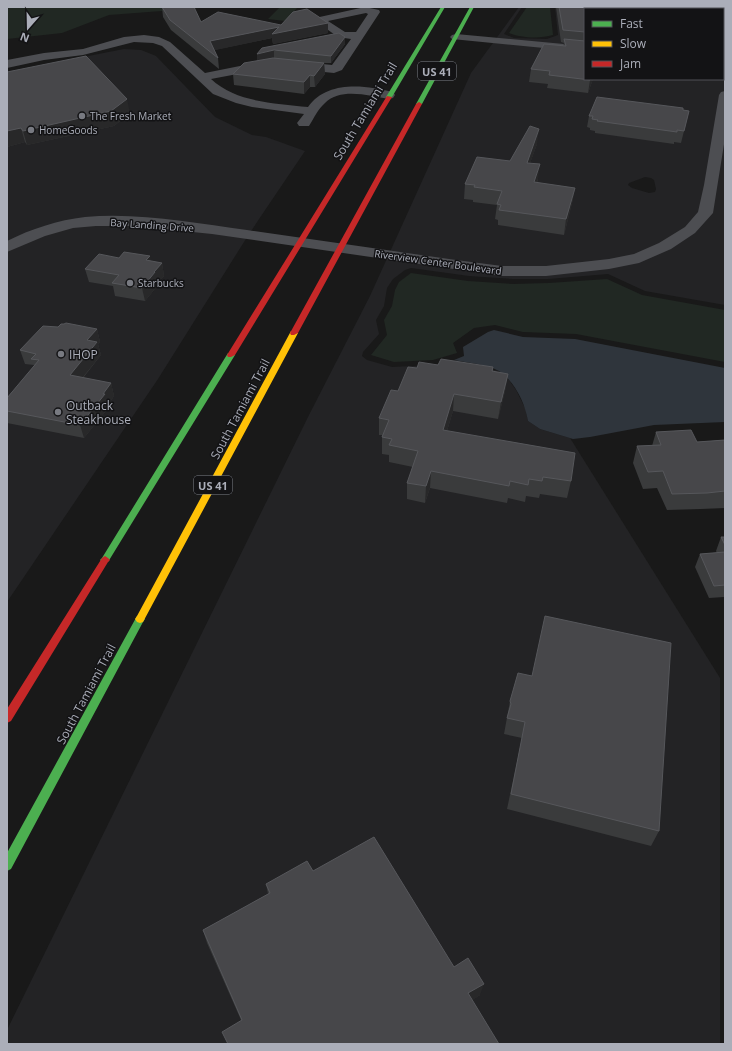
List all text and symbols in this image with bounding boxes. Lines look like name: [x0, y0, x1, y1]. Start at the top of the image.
north arrow: [8, 8, 48, 48]
legend: [584, 8, 724, 80]
text: Fast: [620, 15, 643, 32]
text: N: [18, 29, 31, 46]
text: Slow: [620, 35, 647, 52]
text: Jam: [619, 55, 641, 72]
street label: South Tamiami Trail: [329, 59, 401, 163]
road number: US 41: [418, 62, 456, 80]
place label: The Fresh Market: [90, 109, 172, 123]
marker: The Fresh Market: [77, 111, 87, 121]
place label: HomeGoods: [39, 123, 98, 137]
marker: HomeGoods: [26, 125, 36, 135]
street label: Bay Landing Drive: [110, 215, 195, 235]
street label: Riverview Center Boulevard: [374, 246, 502, 278]
place label: Starbucks: [138, 276, 184, 290]
marker: Starbucks: [125, 278, 135, 288]
place label: IHOP: [69, 346, 98, 363]
marker: IHOP: [56, 349, 66, 359]
street label: South Tamiami Trail: [206, 356, 274, 462]
place label: Outback Steakhouse: [66, 397, 131, 428]
marker: Outback Steakhouse: [53, 407, 63, 417]
road number: US 41: [194, 476, 232, 494]
street label: South Tamiami Trail: [52, 641, 120, 747]

